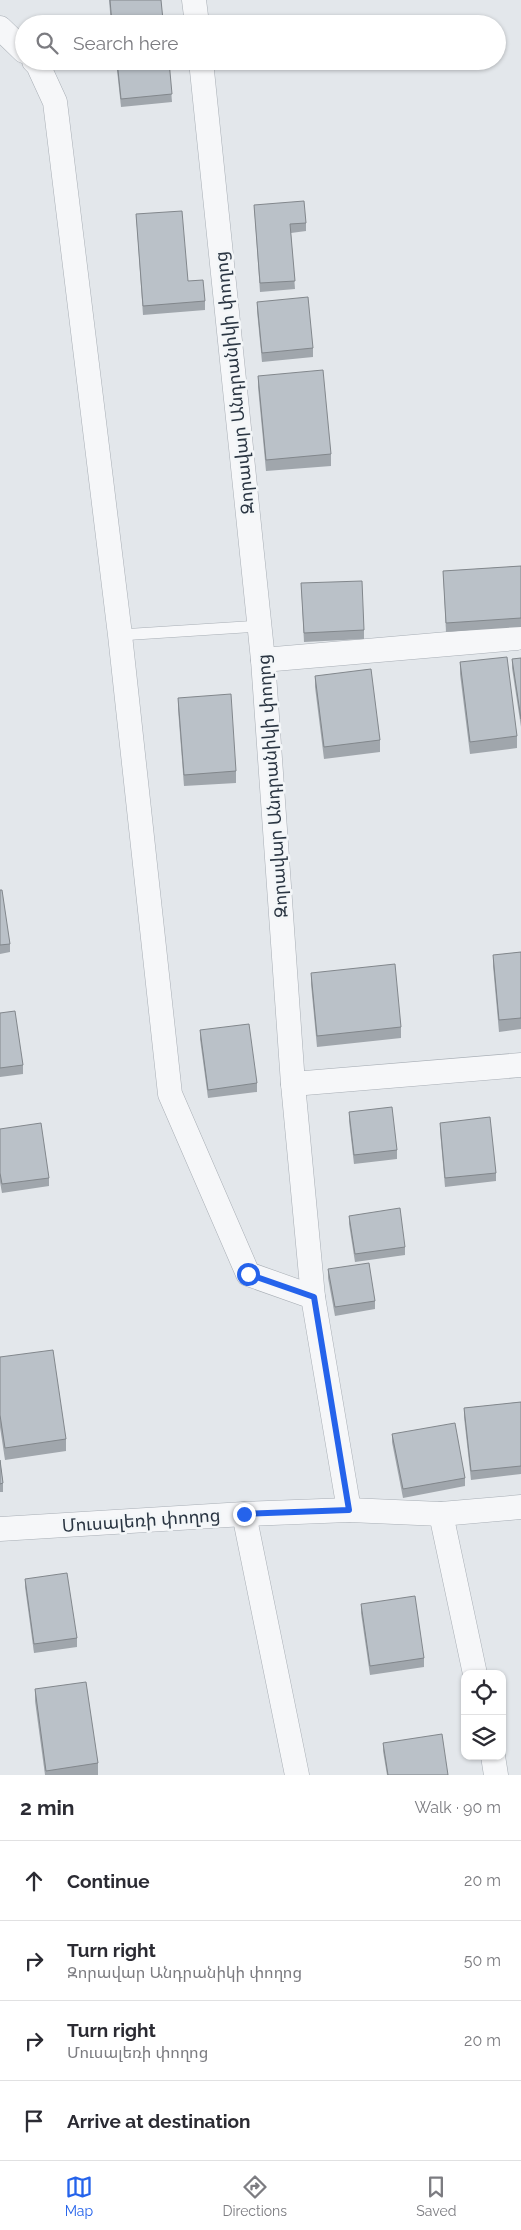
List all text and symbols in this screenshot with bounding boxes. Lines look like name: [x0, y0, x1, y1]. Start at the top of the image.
search box: [15, 15, 506, 70]
icon: search: [33, 29, 61, 57]
text: Search here: [73, 32, 179, 54]
street label: Զորավար Անդրանիկի փողոց: [210, 250, 258, 516]
street label: Զորավար Անդրանիկի փողոց: [252, 653, 292, 919]
route start: [237, 1263, 260, 1286]
route end: [233, 1503, 256, 1526]
street label: Մուսալեռի փողոց: [61, 1504, 221, 1536]
map controls: [461, 1670, 506, 1760]
button: locate: [461, 1670, 506, 1715]
button: layers: [461, 1715, 506, 1760]
text: 2 min: [20, 1795, 74, 1820]
text: Walk · 90 m: [414, 1798, 501, 1817]
icon: ahead: [20, 1867, 48, 1895]
text: Continue: [67, 1870, 150, 1892]
text: 20 m: [464, 1871, 501, 1890]
text: Turn right: [67, 1939, 156, 1961]
icon: right: [20, 1947, 48, 1975]
text: 50 m: [464, 1951, 501, 1970]
text: Զորավար Անդրանիկի փողոց: [67, 1963, 302, 1982]
text: Turn right: [67, 2019, 156, 2041]
icon: right: [20, 2027, 48, 2055]
text: 20 m: [464, 2031, 501, 2050]
text: Մուսալեռի փողոց: [67, 2043, 208, 2062]
icon: arrive: [20, 2107, 48, 2135]
text: Arrive at destination: [67, 2110, 251, 2132]
tab: Map: [65, 2173, 93, 2219]
tab: Directions: [222, 2173, 287, 2219]
tab: Saved: [416, 2173, 456, 2219]

